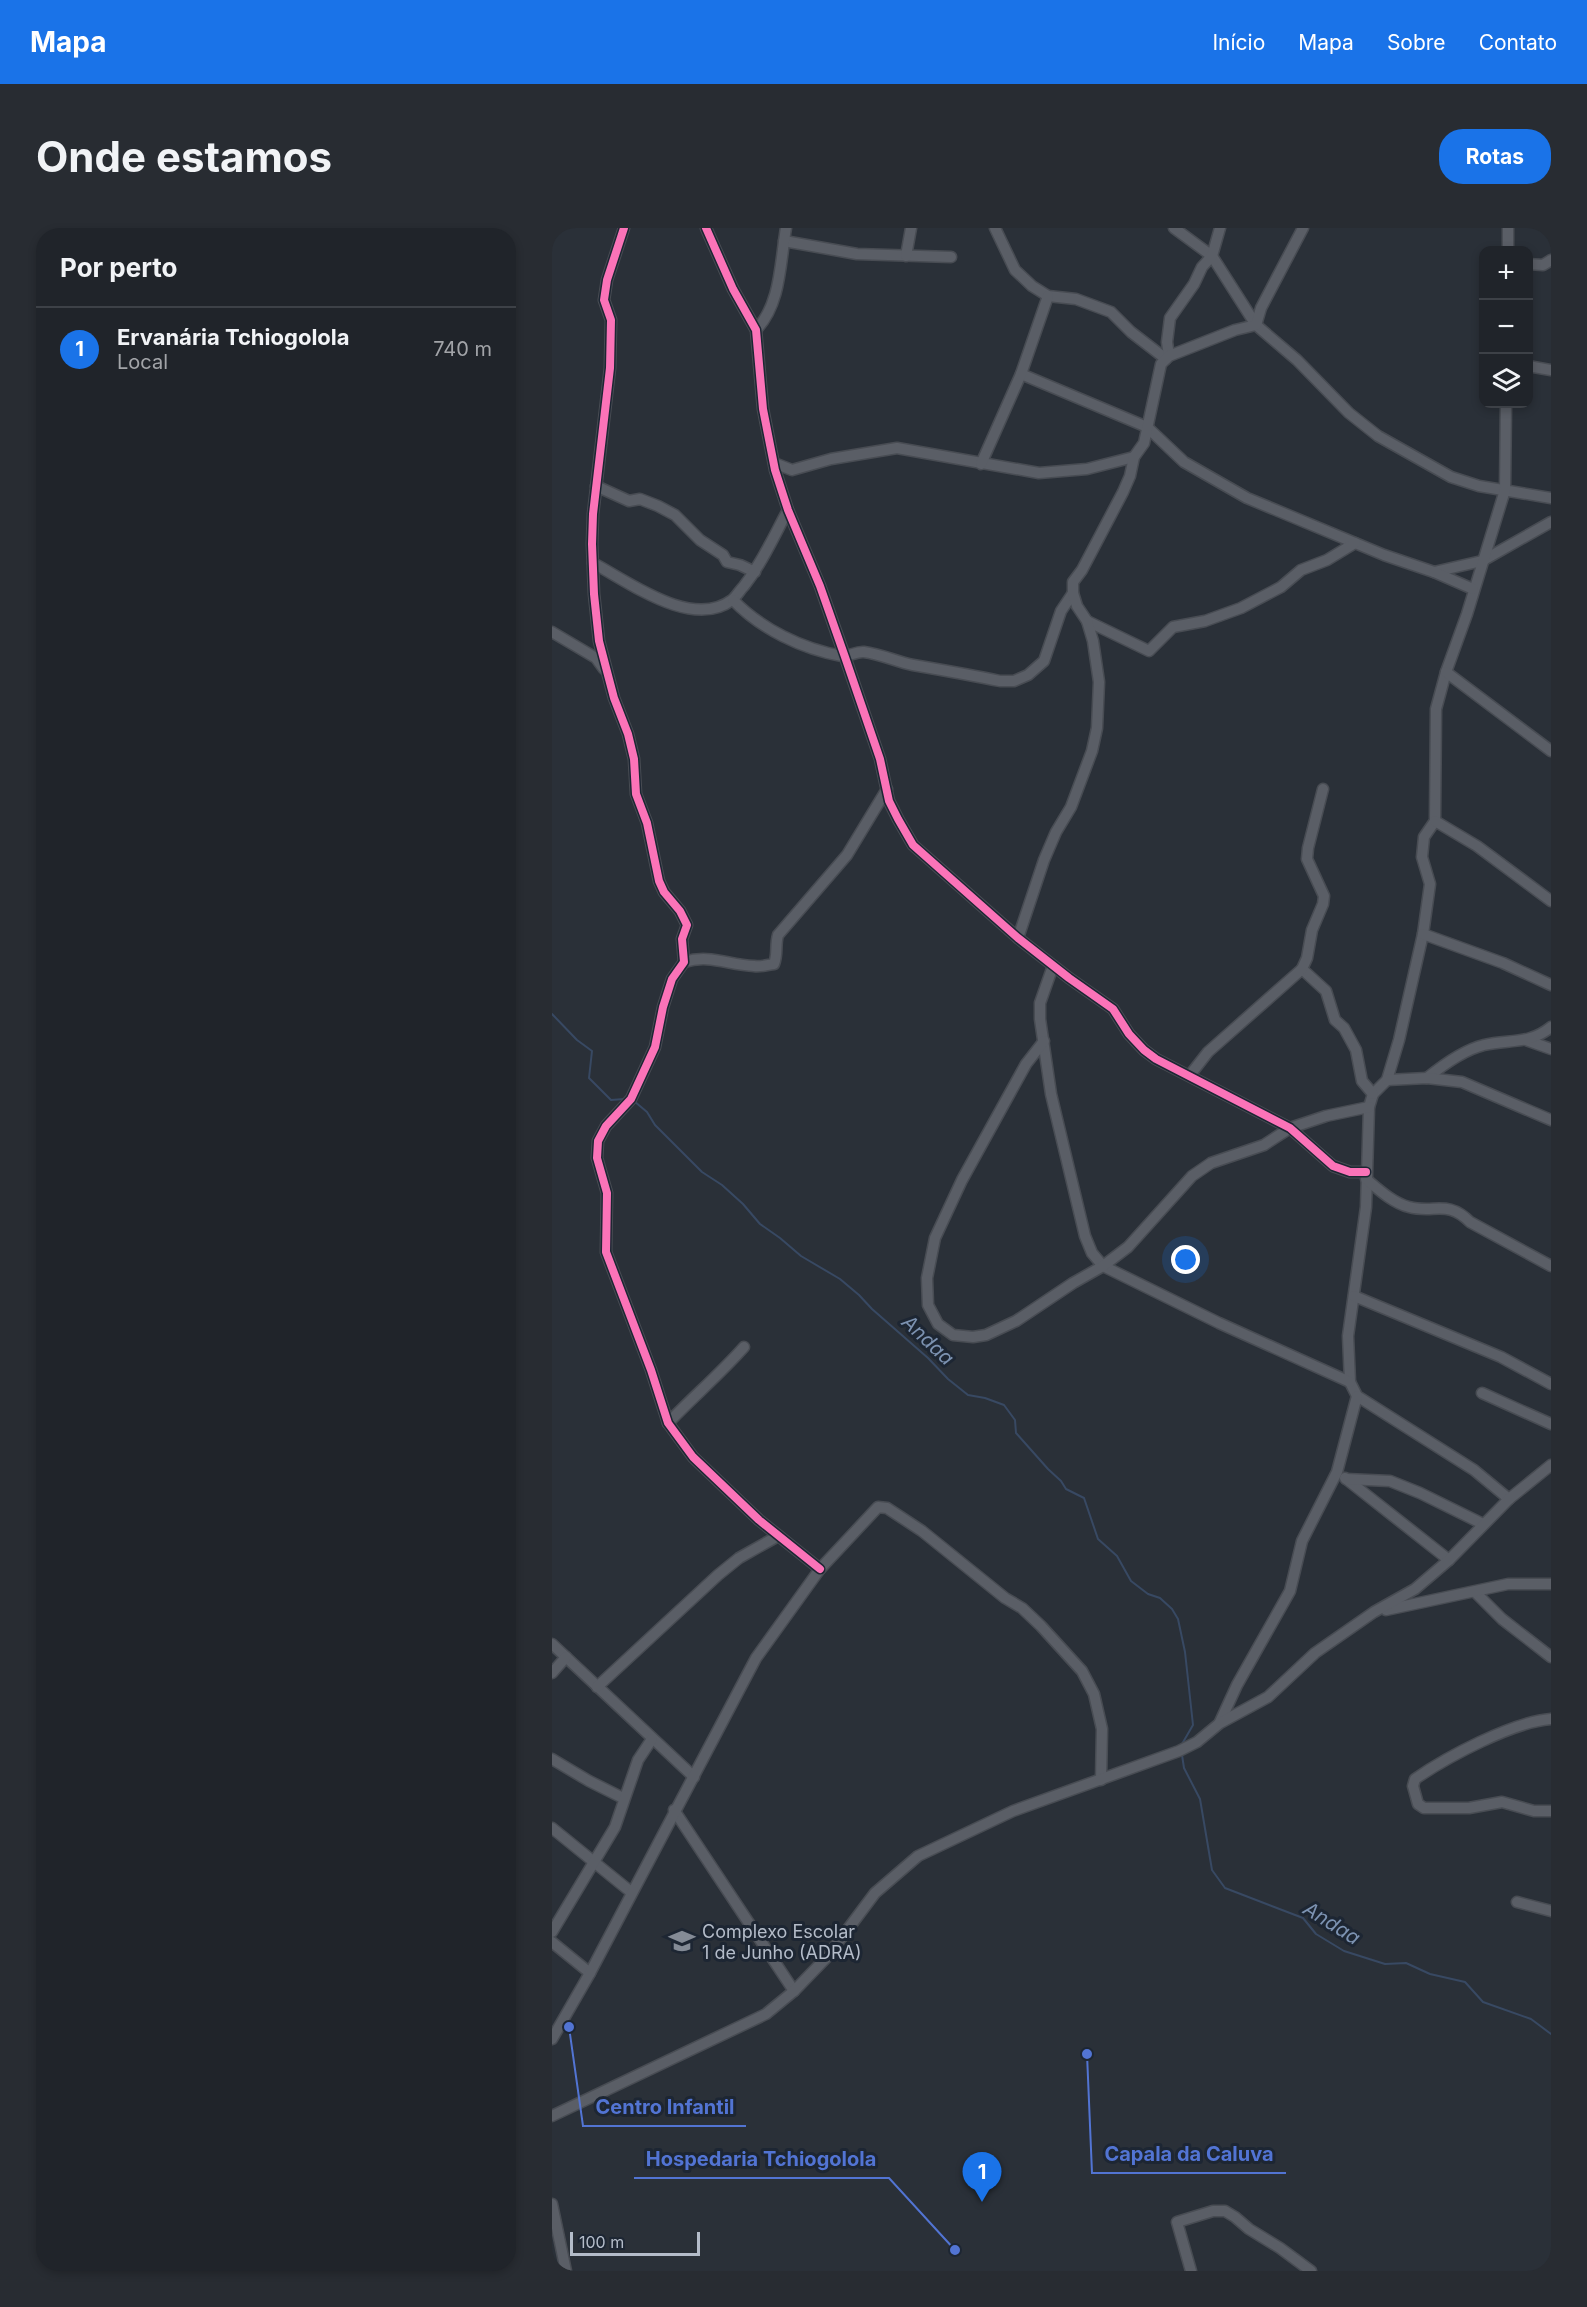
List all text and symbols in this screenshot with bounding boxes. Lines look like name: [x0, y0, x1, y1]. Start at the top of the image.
text: Mapa: [30, 25, 107, 59]
text: Início: [1212, 30, 1265, 55]
text: Mapa: [1298, 30, 1354, 55]
text: Sobre: [1387, 30, 1446, 55]
text: Contato: [1479, 30, 1557, 55]
button: Rotas: [1439, 129, 1551, 184]
text: Onde estamos: [36, 131, 332, 182]
map controls: [1479, 246, 1533, 408]
button: +: [1479, 246, 1533, 300]
text: Por perto: [60, 252, 178, 283]
button: −: [1479, 300, 1533, 354]
text: Ervanária Tchiogolola: [117, 324, 350, 350]
text: 1: [75, 337, 84, 361]
text: 740 m: [433, 337, 492, 361]
text: Local: [117, 350, 168, 374]
button: layers: [1479, 354, 1533, 408]
your location: [1171, 1245, 1200, 1274]
water label: Andaa: [896, 1309, 959, 1370]
water label: Andaa: [1298, 1896, 1365, 1950]
place label: Complexo Escolar 1 de Junho (ADRA): [702, 1921, 862, 1963]
school or university icon: Complexo Escolar 1 de Junho (ADRA): [667, 1926, 697, 1956]
callout: Centro Infantil: [583, 2088, 746, 2126]
text: Centro Infantil: [595, 2095, 735, 2119]
callout: Capala da Caluva: [1092, 2135, 1286, 2173]
callout: Hospedaria Tchiogolola: [634, 2140, 889, 2178]
text: Capala da Caluva: [1104, 2142, 1274, 2166]
text: Hospedaria Tchiogolola: [646, 2147, 876, 2171]
pin: 1: [962, 2152, 1002, 2202]
scale bar: [570, 2229, 700, 2256]
text: 100 m: [579, 2232, 624, 2252]

